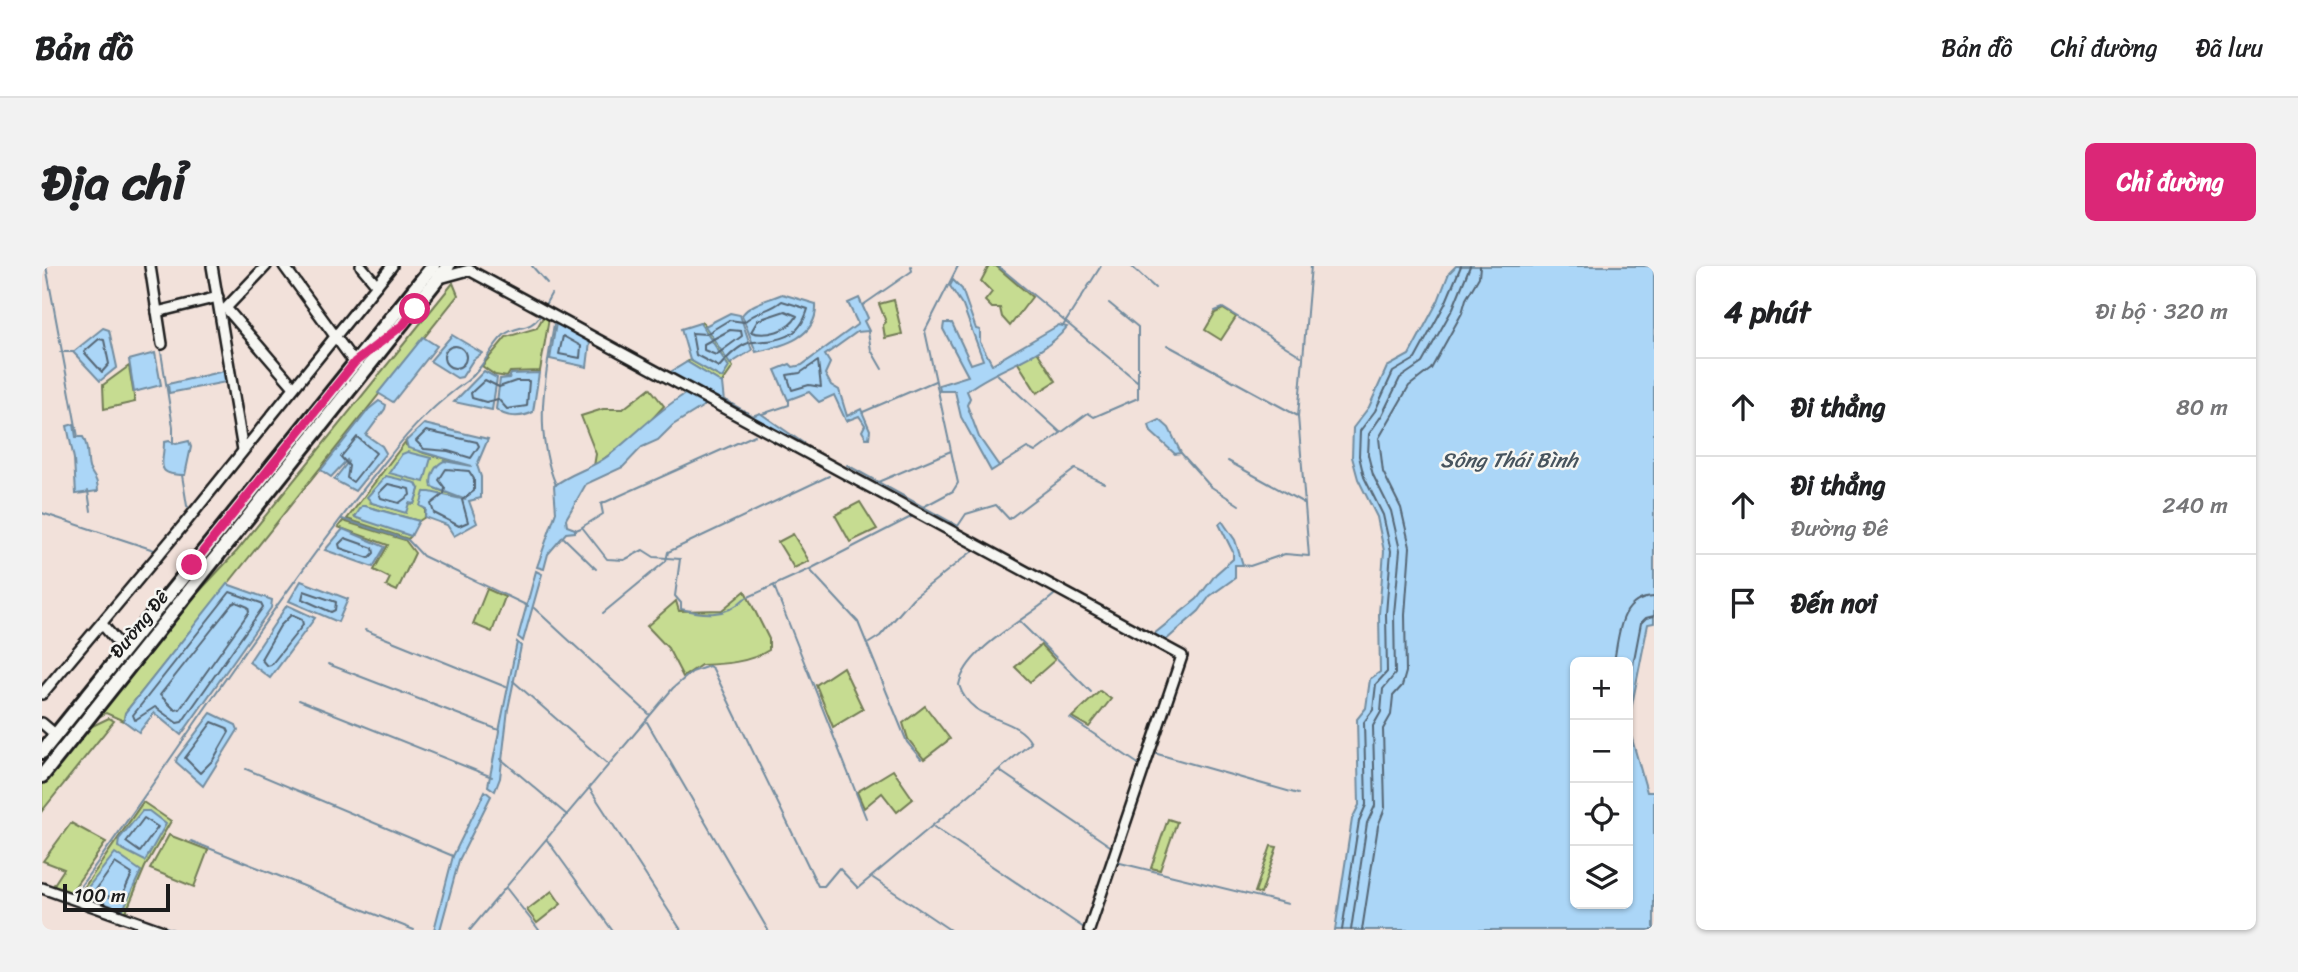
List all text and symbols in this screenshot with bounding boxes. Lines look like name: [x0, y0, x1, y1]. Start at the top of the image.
text: Bản đồ: [35, 19, 133, 77]
text: Bản đồ: [1941, 27, 2012, 69]
text: Chỉ đường: [2050, 27, 2158, 69]
text: Đã lưu: [2196, 27, 2263, 69]
text: Địa chỉ: [42, 139, 186, 226]
button: Chỉ đường: [2085, 143, 2256, 221]
text: 4 phút: [1724, 285, 1810, 339]
text: Đi bộ · 320 m: [2095, 291, 2228, 332]
route start: [399, 293, 430, 324]
text: Đi thẳng: [1791, 384, 1886, 430]
text: 80 m: [2176, 387, 2228, 428]
icon: ahead: [1724, 388, 1762, 426]
water label: Sông Thái Bình: [1441, 441, 1579, 479]
text: Đi thẳng: [1791, 462, 1886, 508]
text: 240 m: [2162, 485, 2228, 526]
icon: ahead: [1724, 486, 1762, 524]
text: Đường Đê: [1791, 508, 1888, 549]
route end: [176, 549, 207, 580]
text: Đến nơi: [1791, 580, 1877, 626]
street label: Đường Đê: [101, 582, 177, 666]
icon: arrive: [1724, 584, 1762, 622]
map controls: [1570, 657, 1633, 909]
button: +: [1570, 657, 1633, 720]
button: −: [1570, 720, 1633, 783]
button: locate: [1570, 783, 1633, 846]
button: layers: [1570, 846, 1633, 909]
text: 100 m: [74, 879, 126, 912]
scale bar: [63, 881, 170, 913]

